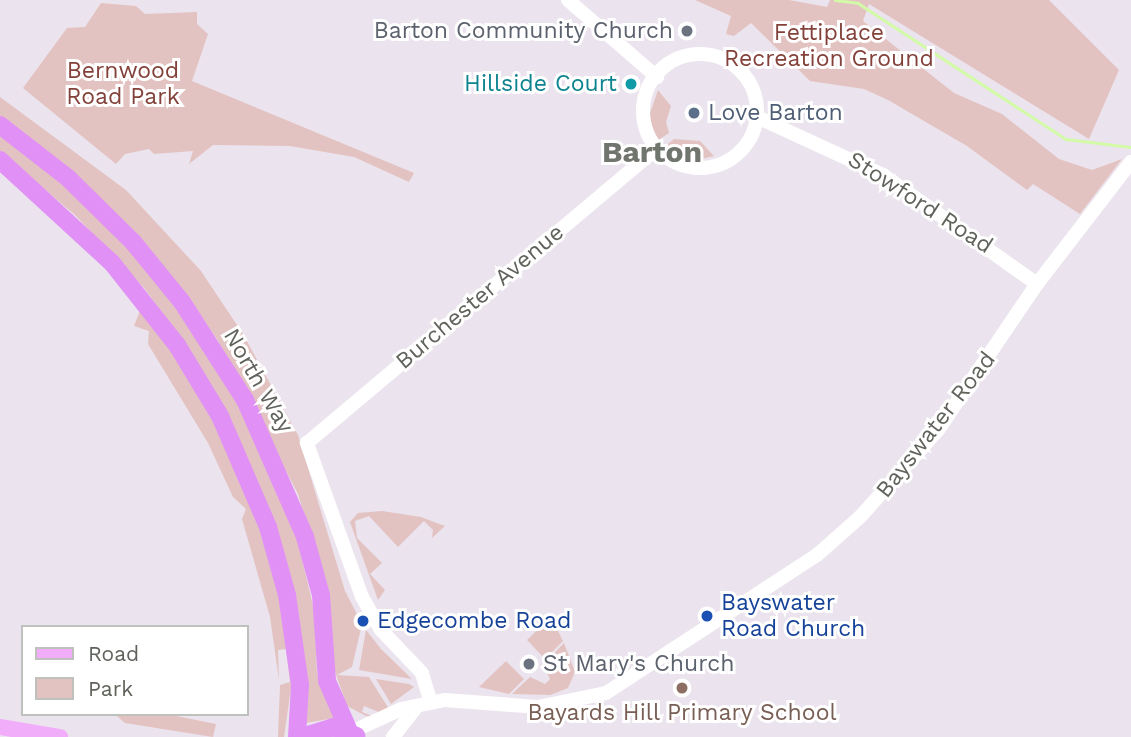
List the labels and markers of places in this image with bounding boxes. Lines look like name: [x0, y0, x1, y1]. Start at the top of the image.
place label: Barton Community Church: [373, 17, 673, 45]
marker: Barton Community Church: [679, 23, 695, 39]
place label: Hillside Court: [464, 70, 617, 98]
marker: Hillside Court: [623, 76, 639, 92]
place label: Love Barton: [708, 99, 843, 127]
marker: Love Barton: [686, 105, 702, 121]
place label: Bayswater Road Church: [721, 589, 865, 643]
place label: Edgecombe Road: [377, 607, 571, 635]
marker: Bayswater Road Church: [699, 608, 715, 624]
marker: Edgecombe Road: [355, 613, 371, 629]
place label: St Mary's Church: [543, 650, 734, 678]
marker: St Mary's Church: [521, 656, 537, 672]
marker: Bayards Hill Primary School: [674, 680, 690, 696]
place label: Bayards Hill Primary School: [527, 699, 837, 727]

